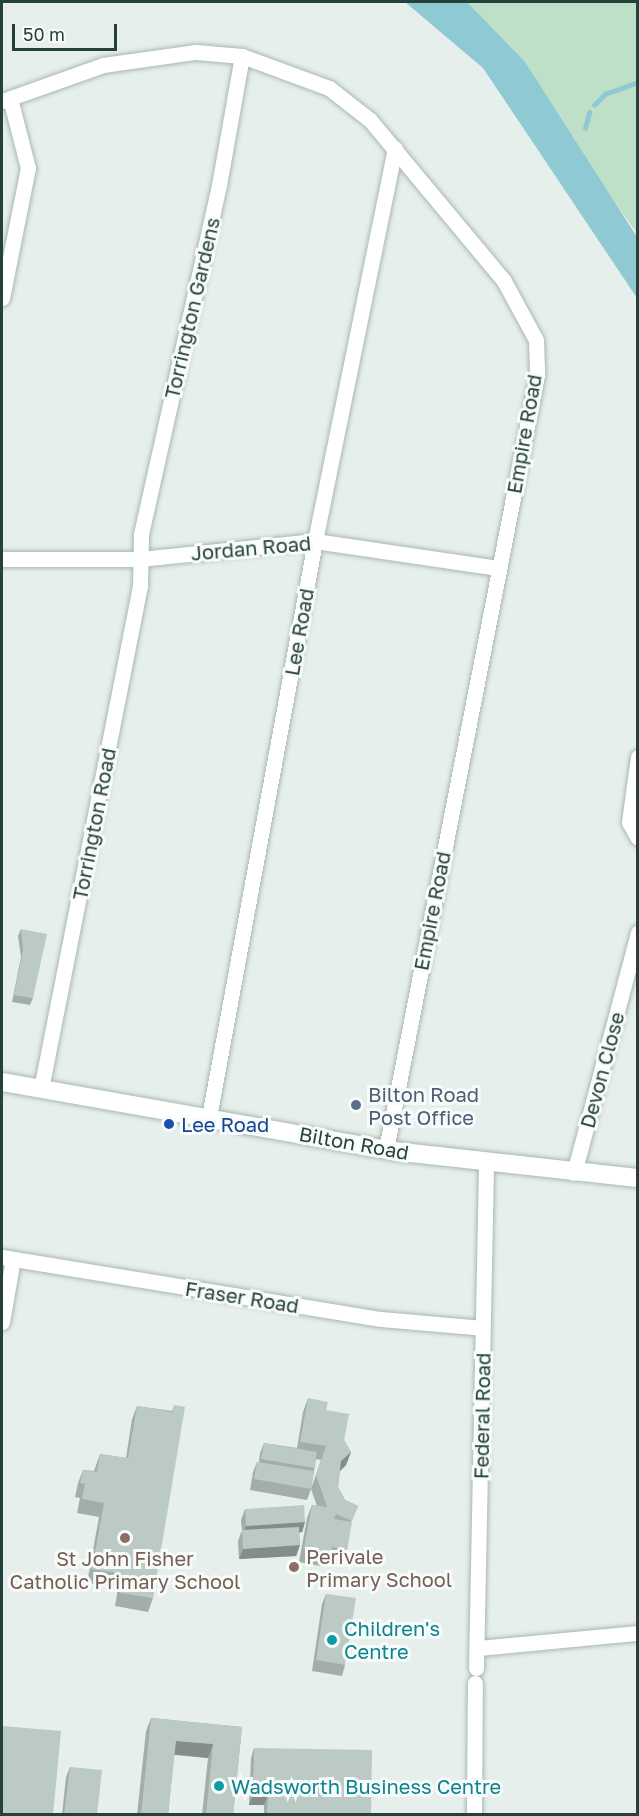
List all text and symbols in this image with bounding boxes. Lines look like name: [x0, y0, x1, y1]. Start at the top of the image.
scale bar: [15, 12, 120, 50]
text: 50 m: [23, 23, 65, 45]
street label: Torrington Gardens: [159, 215, 225, 401]
street label: Empire Road: [502, 372, 546, 496]
street label: Jordan Road: [190, 531, 312, 565]
street label: Lee Road: [280, 586, 318, 678]
street label: Torrington Road: [67, 746, 121, 902]
street label: Empire Road: [409, 849, 455, 973]
street label: Devon Close: [575, 1009, 629, 1131]
place label: Bilton Road Post Office: [368, 1082, 479, 1129]
marker: Bilton Road Post Office: [349, 1098, 363, 1112]
place label: Lee Road: [181, 1112, 269, 1136]
marker: Lee Road: [162, 1117, 176, 1131]
street label: Bilton Road: [297, 1122, 411, 1164]
street label: Fraser Road: [183, 1276, 301, 1318]
street label: Federal Road: [469, 1353, 495, 1479]
marker: St John Fisher Catholic Primary School: [118, 1531, 132, 1545]
place label: Perivale Primary School: [306, 1544, 452, 1591]
place label: St John Fisher Catholic Primary School: [10, 1547, 240, 1594]
marker: Perivale Primary School: [287, 1560, 301, 1574]
place label: Children's Centre: [344, 1616, 440, 1663]
marker: Children's Centre: [325, 1633, 339, 1647]
place label: Wadsworth Business Centre: [231, 1774, 501, 1798]
marker: Wadsworth Business Centre: [212, 1779, 226, 1793]

